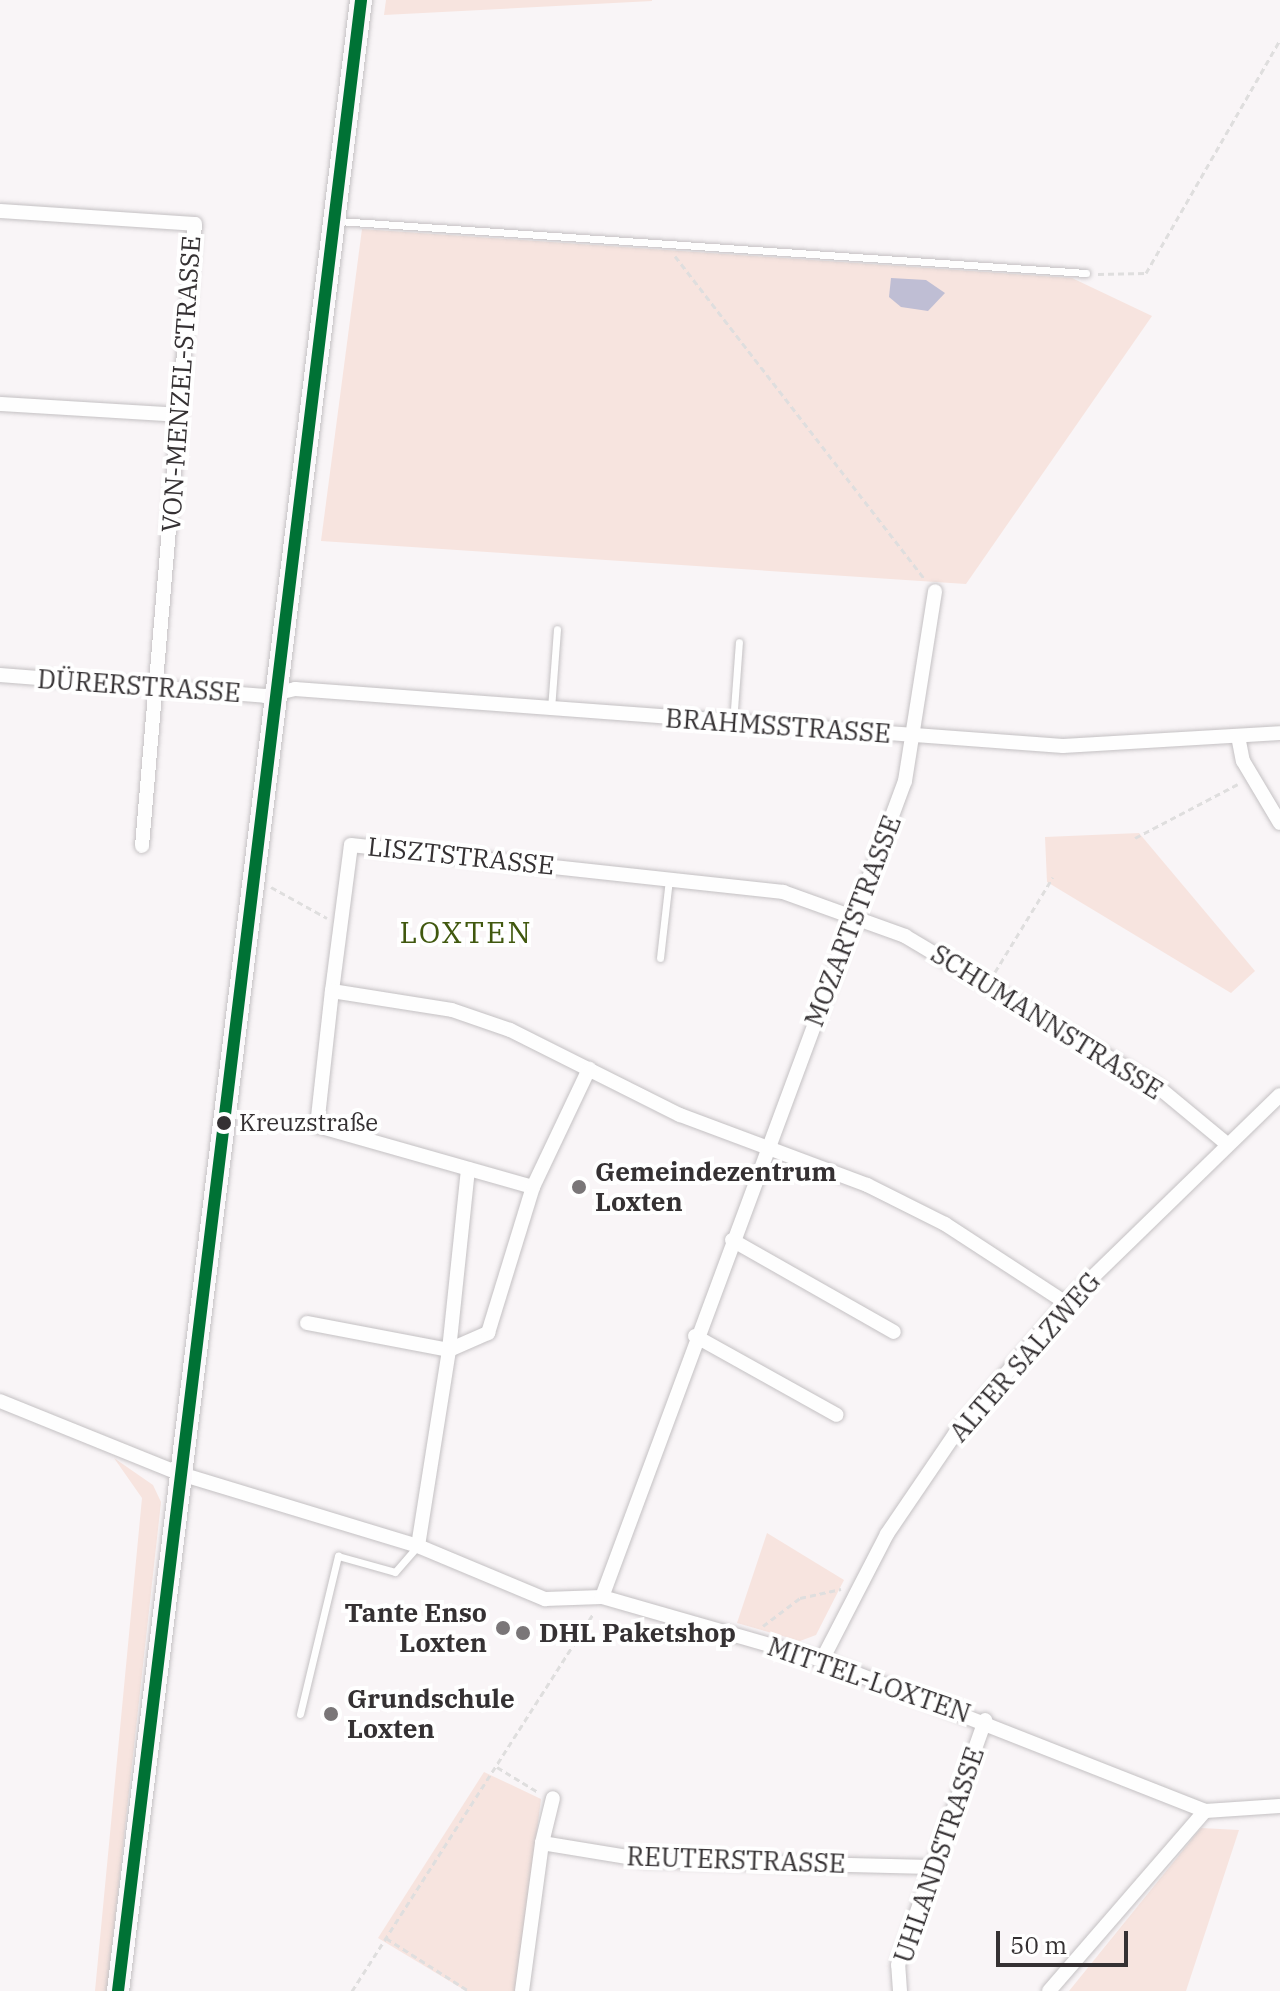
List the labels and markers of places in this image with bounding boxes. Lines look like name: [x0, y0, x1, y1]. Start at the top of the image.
place label: Kreuzstraße: [239, 1109, 378, 1137]
marker: Kreuzstraße: [216, 1115, 232, 1131]
place label: Gemeindezentrum Loxten: [595, 1156, 837, 1218]
marker: Gemeindezentrum Loxten: [570, 1178, 588, 1196]
place label: Tante Enso Loxten: [344, 1597, 487, 1658]
place label: DHL Paketshop: [539, 1617, 736, 1649]
marker: Tante Enso Loxten: [494, 1619, 512, 1637]
marker: DHL Paketshop: [514, 1624, 532, 1642]
place label: Grundschule Loxten: [347, 1683, 515, 1744]
marker: Grundschule Loxten: [322, 1705, 340, 1723]

